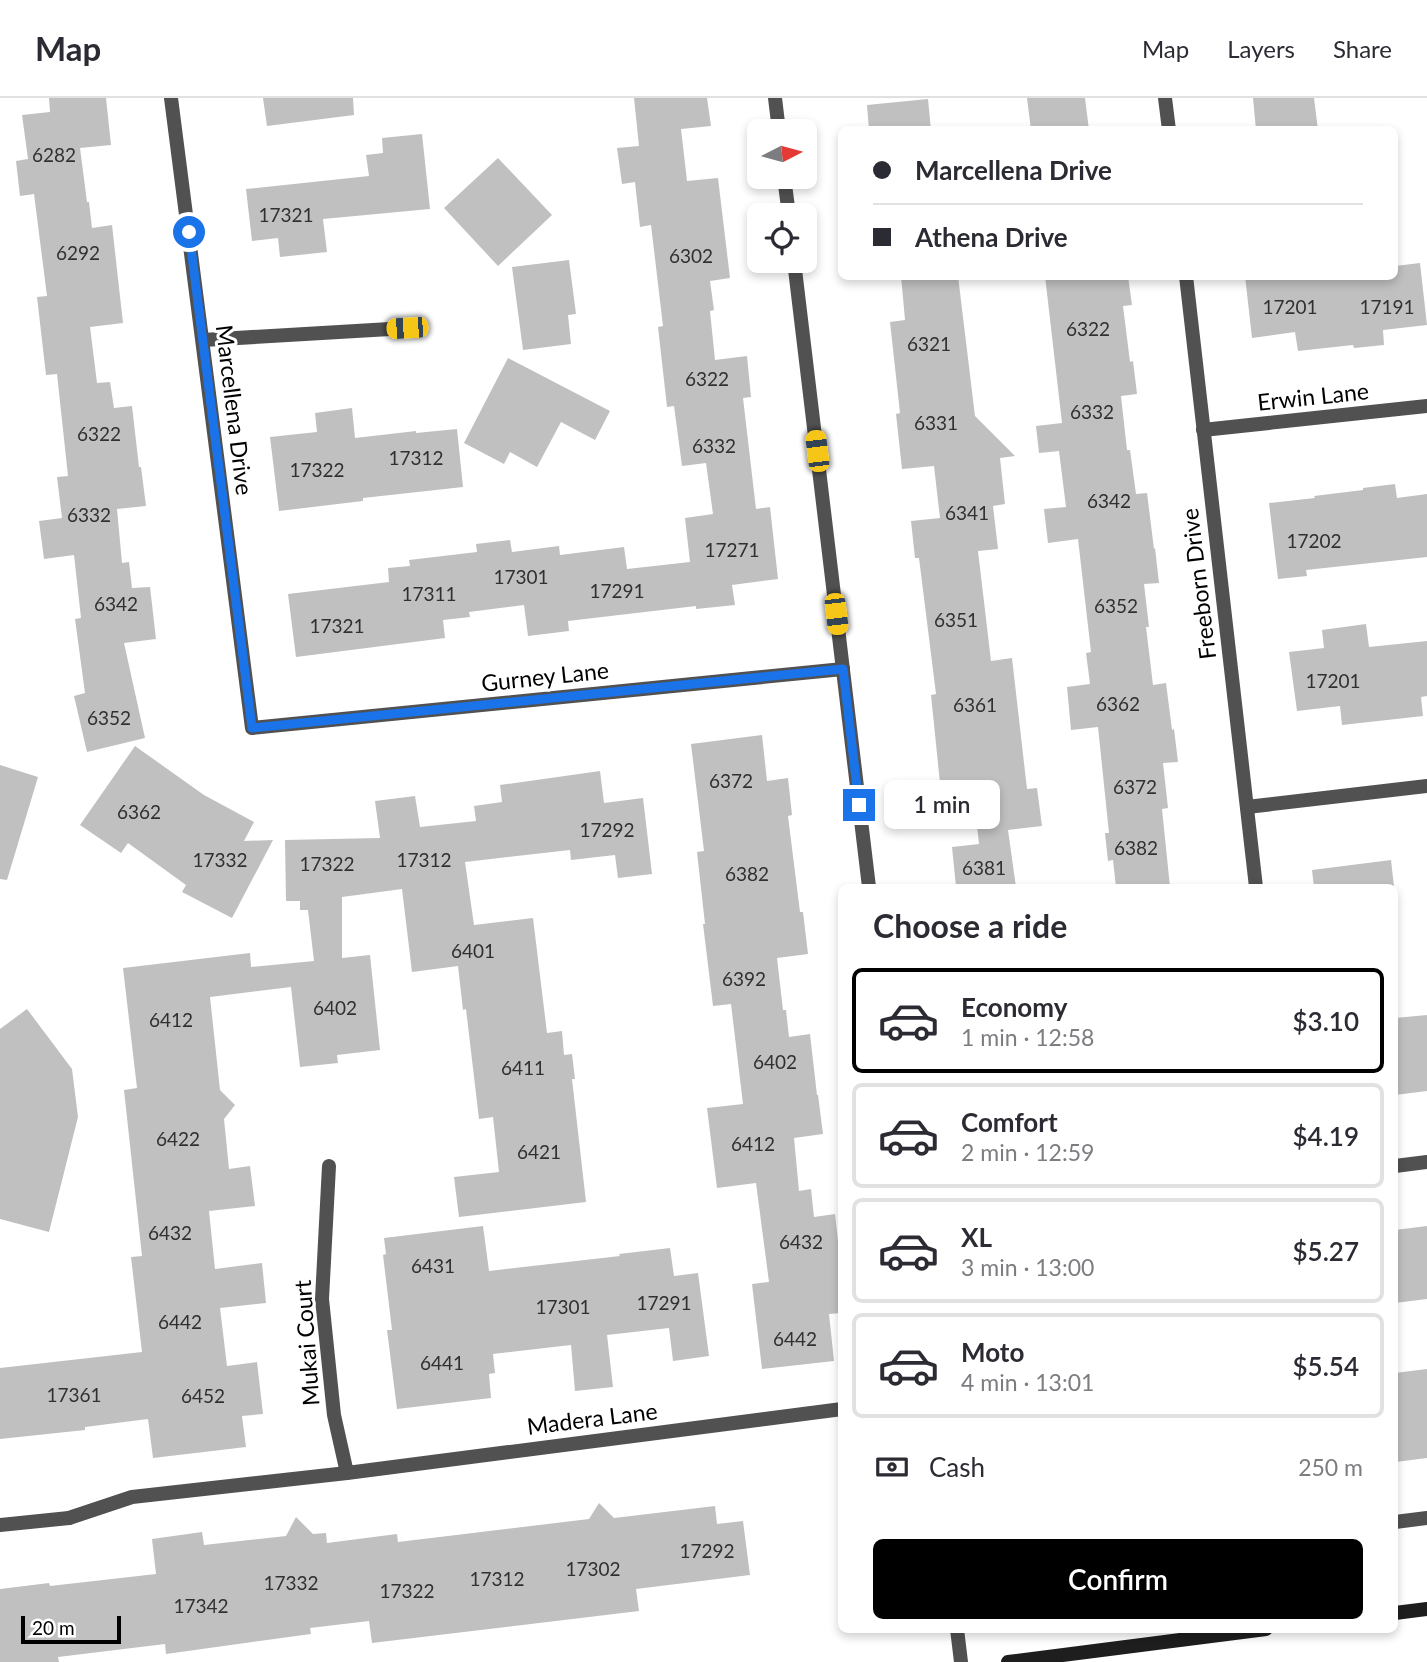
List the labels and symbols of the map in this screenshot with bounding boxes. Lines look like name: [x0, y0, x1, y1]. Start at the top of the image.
north arrow: [747, 119, 817, 189]
house number: 6282: [32, 143, 76, 166]
house number: 17321: [258, 203, 314, 226]
route start: [173, 216, 205, 248]
house number: 6292: [56, 241, 100, 264]
house number: 6302: [669, 244, 713, 267]
house number: 17201: [1262, 295, 1318, 318]
house number: 17191: [1359, 295, 1415, 318]
car: [386, 316, 429, 340]
house number: 6322: [1066, 317, 1110, 340]
street label: Marcellena Drive: [211, 323, 259, 497]
house number: 6321: [907, 332, 951, 355]
house number: 6322: [685, 367, 729, 390]
street label: Erwin Lane: [1256, 376, 1370, 416]
house number: 6332: [1070, 400, 1114, 423]
house number: 6331: [914, 411, 958, 434]
house number: 6322: [77, 422, 121, 445]
car: [805, 429, 830, 473]
house number: 6332: [692, 434, 736, 457]
house number: 17312: [388, 446, 444, 469]
house number: 17322: [289, 458, 345, 481]
house number: 6342: [1087, 489, 1131, 512]
house number: 6341: [945, 501, 989, 524]
house number: 6332: [67, 503, 111, 526]
street label: Freeborn Drive: [1175, 507, 1221, 661]
house number: 17202: [1286, 529, 1342, 552]
house number: 17271: [704, 538, 760, 561]
house number: 17301: [493, 565, 549, 588]
house number: 17291: [589, 579, 645, 602]
house number: 17311: [401, 582, 457, 605]
house number: 6342: [94, 592, 138, 615]
car: [824, 592, 849, 636]
house number: 6352: [1094, 594, 1138, 617]
house number: 6351: [934, 608, 978, 631]
house number: 17321: [309, 614, 365, 637]
street label: Gurney Lane: [480, 655, 610, 697]
house number: 17201: [1305, 669, 1361, 692]
house number: 6362: [1096, 692, 1140, 715]
house number: 6361: [953, 693, 997, 716]
house number: 6352: [87, 706, 131, 729]
house number: 6372: [709, 769, 753, 792]
house number: 6372: [1113, 775, 1157, 798]
callout: 1 min: [884, 780, 999, 830]
route end: [843, 789, 875, 821]
house number: 6362: [117, 800, 161, 823]
house number: 17292: [579, 818, 635, 841]
house number: 6382: [1114, 836, 1158, 859]
house number: 17332: [192, 848, 248, 871]
house number: 17312: [396, 848, 452, 871]
house number: 17322: [299, 852, 355, 875]
house number: 6381: [962, 856, 1006, 879]
house number: 6382: [725, 862, 769, 885]
house number: 6401: [451, 939, 495, 962]
house number: 6392: [722, 967, 766, 990]
house number: 6402: [313, 996, 357, 1019]
house number: 6412: [149, 1008, 193, 1031]
house number: 6402: [753, 1050, 797, 1073]
house number: 6411: [501, 1056, 545, 1079]
house number: 6422: [156, 1127, 200, 1150]
house number: 6412: [731, 1132, 775, 1155]
house number: 6421: [517, 1140, 561, 1163]
house number: 6432: [148, 1221, 192, 1244]
house number: 6432: [779, 1230, 823, 1253]
house number: 6431: [411, 1254, 455, 1277]
street label: Mukai Court: [288, 1278, 324, 1407]
house number: 17291: [636, 1291, 692, 1314]
house number: 17301: [535, 1295, 591, 1318]
house number: 6442: [158, 1310, 202, 1333]
house number: 6442: [773, 1327, 817, 1350]
house number: 6441: [420, 1351, 464, 1374]
house number: 17361: [46, 1383, 102, 1406]
house number: 6452: [181, 1384, 225, 1407]
street label: Madera Lane: [525, 1396, 659, 1440]
house number: 17292: [679, 1539, 735, 1562]
house number: 17302: [565, 1557, 621, 1580]
house number: 17312: [469, 1567, 525, 1590]
house number: 17332: [263, 1571, 319, 1594]
house number: 17322: [379, 1579, 435, 1602]
house number: 17342: [173, 1594, 229, 1617]
scale bar: [21, 1613, 121, 1645]

